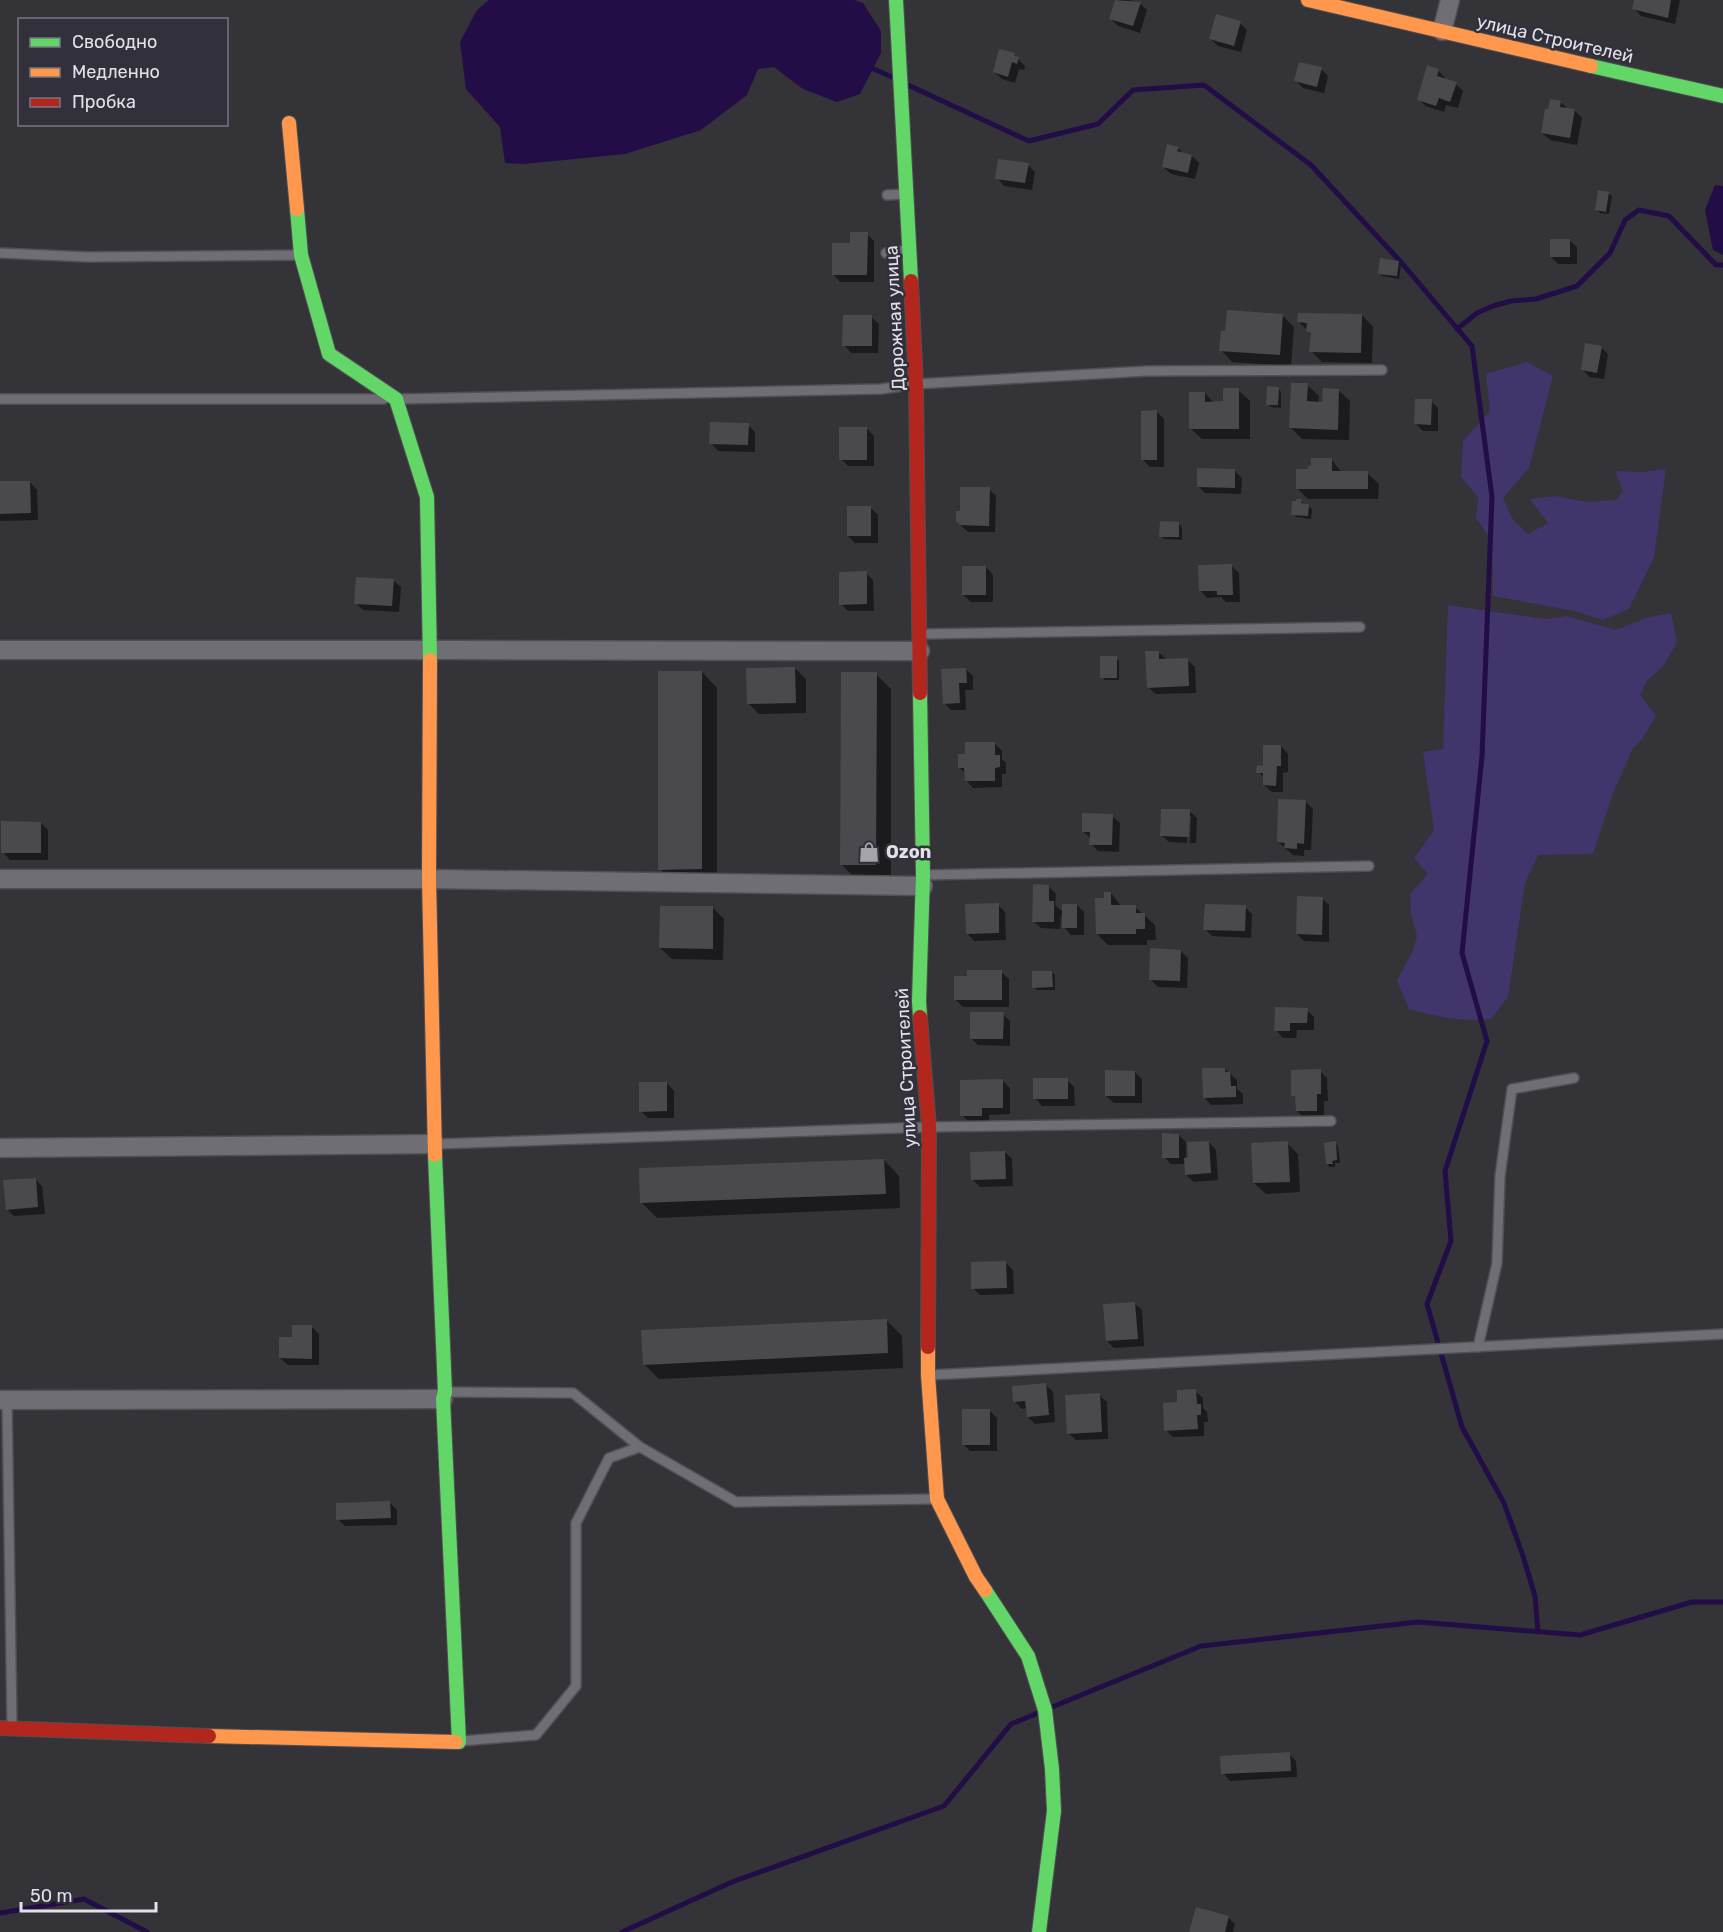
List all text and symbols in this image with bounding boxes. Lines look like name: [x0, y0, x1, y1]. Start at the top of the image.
street label: улица Строителей: [1475, 10, 1635, 68]
legend: [18, 18, 228, 126]
text: Свободно: [72, 31, 157, 53]
text: Медленно: [72, 61, 160, 83]
text: Пробка: [72, 91, 136, 113]
street label: Дорожная улица: [880, 245, 910, 391]
shop icon: Ozon: [857, 840, 881, 864]
place label: Ozon: [886, 841, 931, 863]
street label: улица Строителей: [891, 987, 921, 1149]
scale bar: [21, 1875, 156, 1913]
text: 50 m: [30, 1885, 73, 1907]

